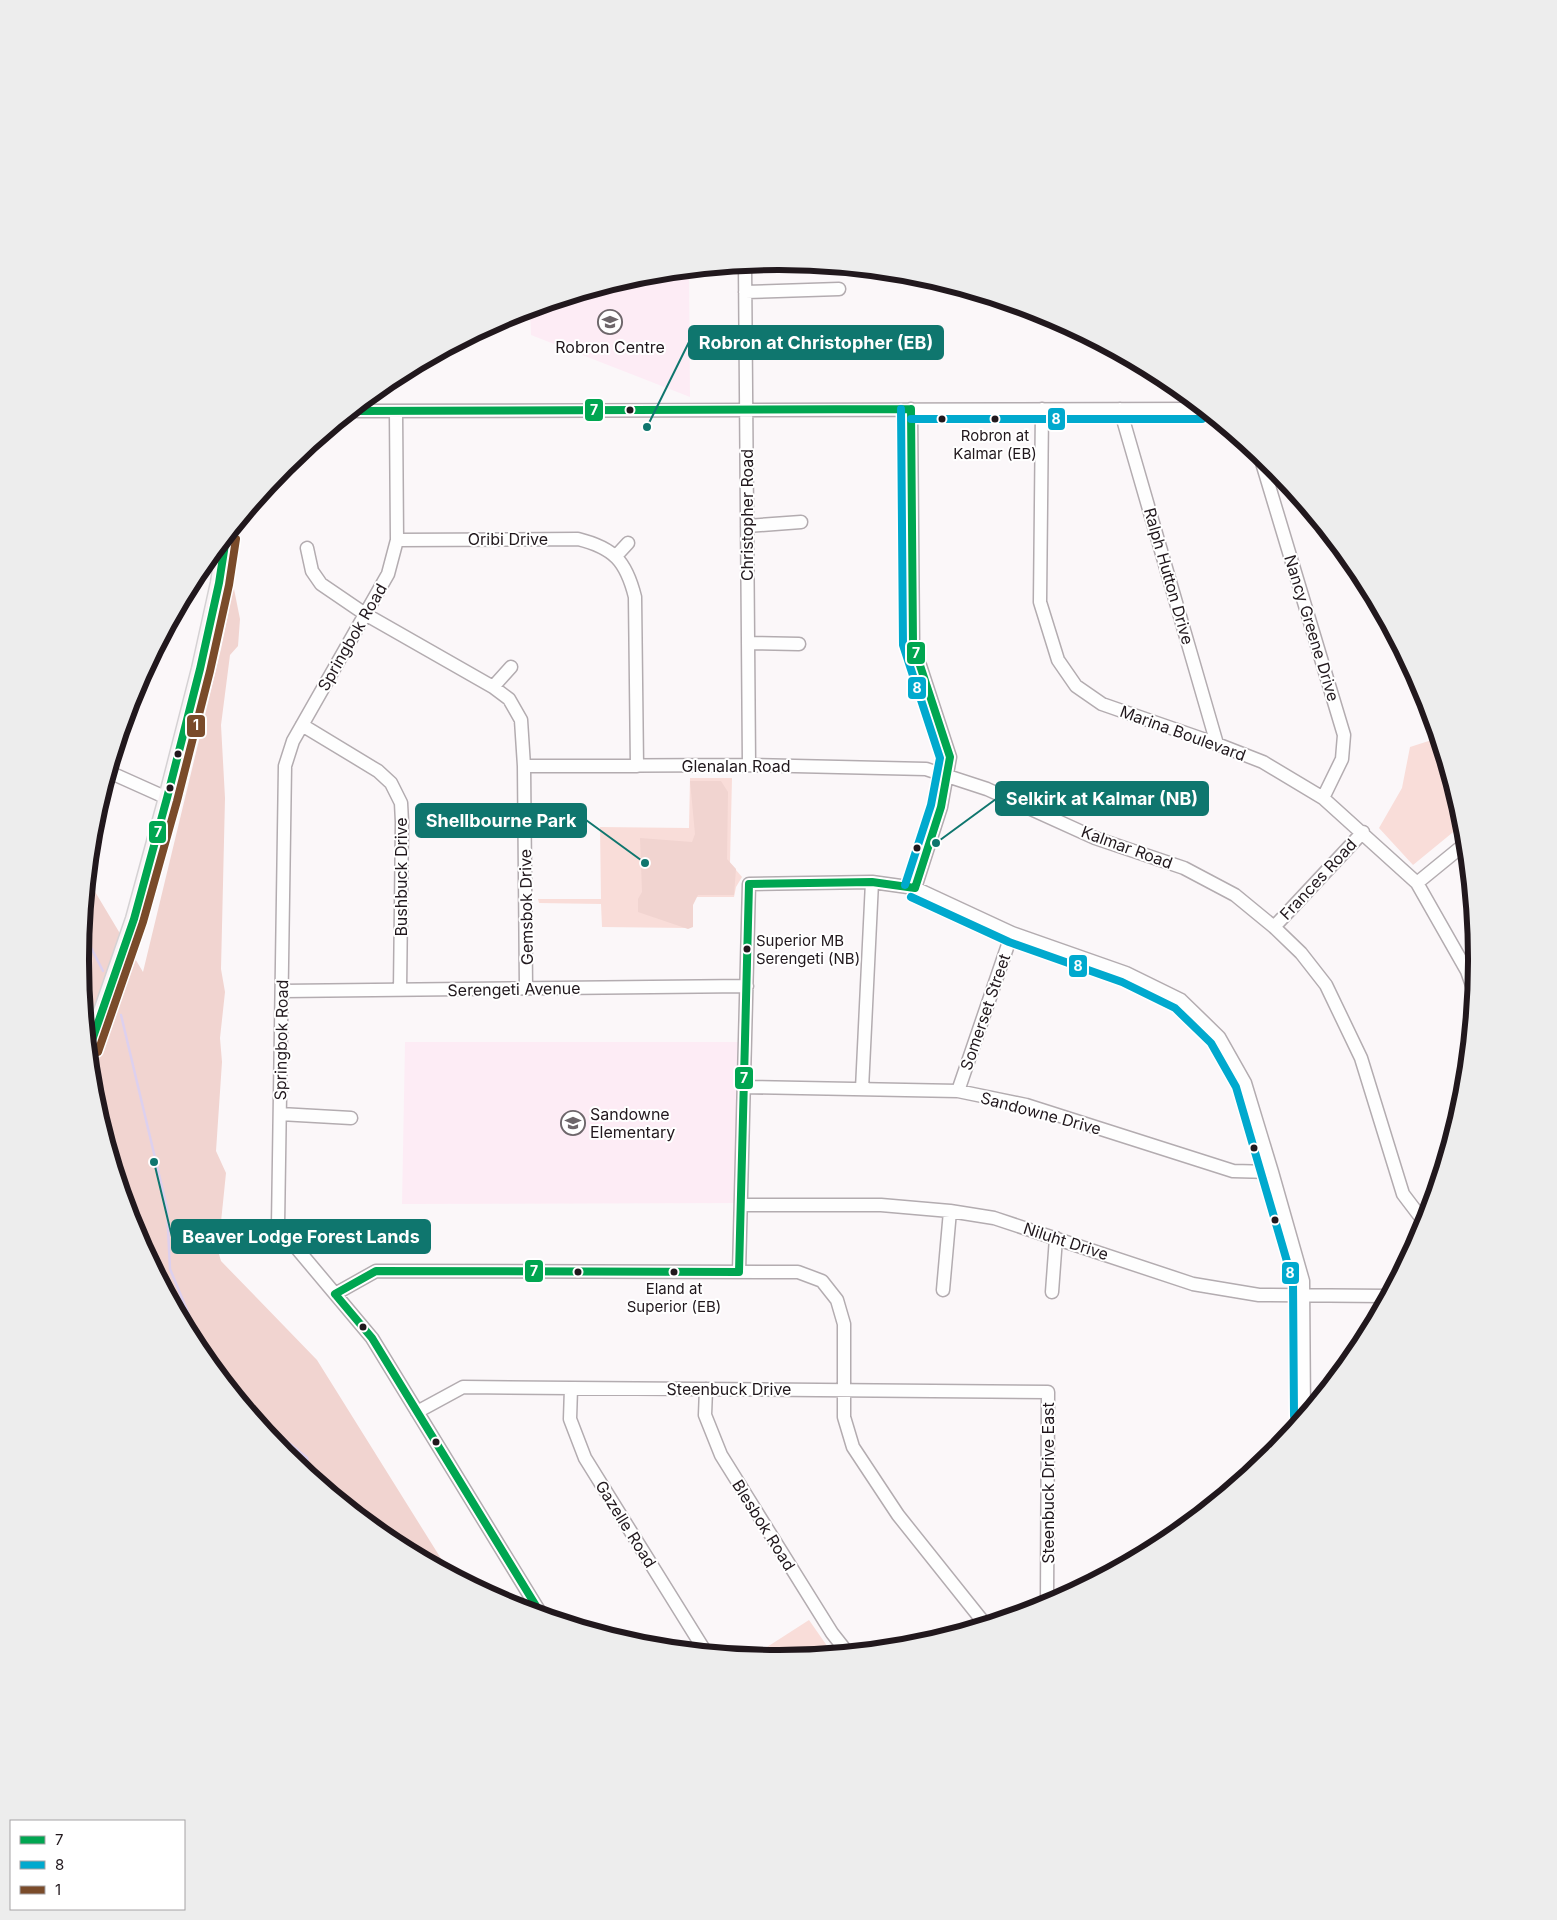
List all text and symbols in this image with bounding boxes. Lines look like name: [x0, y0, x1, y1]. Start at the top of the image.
school or university icon: Robron Centre: [597, 309, 623, 335]
callout: Robron at Christopher (EB): [689, 326, 943, 359]
text: Robron at Christopher (EB): [699, 332, 933, 353]
place label: Robron Centre: [555, 337, 665, 357]
line badge: 7: [584, 398, 604, 422]
text: 7: [590, 401, 598, 418]
unlabelled marker: [625, 405, 635, 415]
line badge: 8: [1047, 407, 1066, 431]
text: 8: [1051, 410, 1061, 427]
unlabelled marker: [937, 414, 947, 424]
marker: Robron at Kalmar (EB): [990, 414, 1000, 424]
place label: Robron at Kalmar (EB): [953, 426, 1037, 463]
street label: Christopher Road: [737, 449, 757, 581]
street label: Ralph Hutton Drive: [1140, 505, 1198, 647]
street label: Oribi Drive: [468, 529, 548, 549]
street label: Nancy Greene Drive: [1280, 552, 1344, 704]
street label: Springbok Road: [313, 580, 391, 694]
line badge: 7: [906, 641, 926, 665]
text: 7: [912, 644, 920, 661]
line badge: 8: [907, 676, 927, 700]
text: 8: [912, 679, 922, 696]
street label: Marina Boulevard: [1117, 701, 1249, 765]
line badge: 1: [186, 714, 206, 738]
text: 1: [193, 716, 199, 733]
unlabelled marker: [173, 749, 183, 759]
street label: Glenalan Road: [682, 756, 790, 776]
callout: Selkirk at Kalmar (NB): [996, 782, 1208, 815]
unlabelled marker: [165, 783, 175, 793]
text: Selkirk at Kalmar (NB): [1006, 788, 1198, 809]
callout: Shellbourne Park: [416, 804, 586, 837]
text: Shellbourne Park: [426, 810, 577, 831]
street label: Bushbuck Drive: [391, 817, 411, 937]
line badge: 7: [148, 820, 167, 844]
street label: Kalmar Road: [1079, 821, 1175, 873]
text: 7: [154, 823, 162, 840]
street label: Frances Road: [1275, 834, 1361, 924]
unlabelled marker: [912, 843, 922, 853]
street label: Gemsbok Drive: [515, 849, 537, 965]
place label: Superior MB Serengeti (NB): [756, 931, 860, 968]
marker: Superior MB Serengeti (NB): [742, 944, 752, 954]
street label: Somerset Street: [956, 951, 1014, 1073]
line badge: 8: [1068, 954, 1088, 978]
text: 8: [1073, 957, 1083, 974]
street label: Serengeti Avenue: [447, 978, 581, 1000]
street label: Springbok Road: [270, 979, 292, 1101]
line badge: 7: [734, 1066, 754, 1090]
text: 7: [740, 1069, 748, 1086]
street label: Sandowne Drive: [979, 1087, 1103, 1139]
place label: Sandowne Elementary: [590, 1104, 675, 1142]
school or university icon: Sandowne Elementary: [560, 1110, 586, 1136]
unlabelled marker: [1249, 1143, 1259, 1153]
unlabelled marker: [1270, 1215, 1280, 1225]
street label: Niluht Drive: [1021, 1218, 1111, 1264]
callout: Beaver Lodge Forest Lands: [172, 1220, 430, 1253]
text: Beaver Lodge Forest Lands: [182, 1226, 420, 1247]
line badge: 7: [524, 1259, 544, 1283]
line badge: 8: [1281, 1261, 1300, 1285]
text: 7: [530, 1262, 538, 1279]
text: 8: [1285, 1264, 1295, 1281]
unlabelled marker: [573, 1267, 583, 1277]
marker: Eland at Superior (EB): [669, 1267, 679, 1277]
place label: Eland at Superior (EB): [627, 1279, 721, 1316]
unlabelled marker: [358, 1322, 368, 1332]
street label: Steenbuck Drive: [667, 1379, 791, 1399]
street label: Steenbuck Drive East: [1038, 1402, 1058, 1564]
unlabelled marker: [431, 1437, 441, 1447]
street label: Blesbok Road: [728, 1476, 800, 1574]
street label: Gazelle Road: [591, 1477, 661, 1571]
legend: [10, 1820, 185, 1910]
text: 7: [55, 1830, 64, 1849]
text: 8: [55, 1855, 64, 1874]
text: 1: [55, 1880, 61, 1899]

